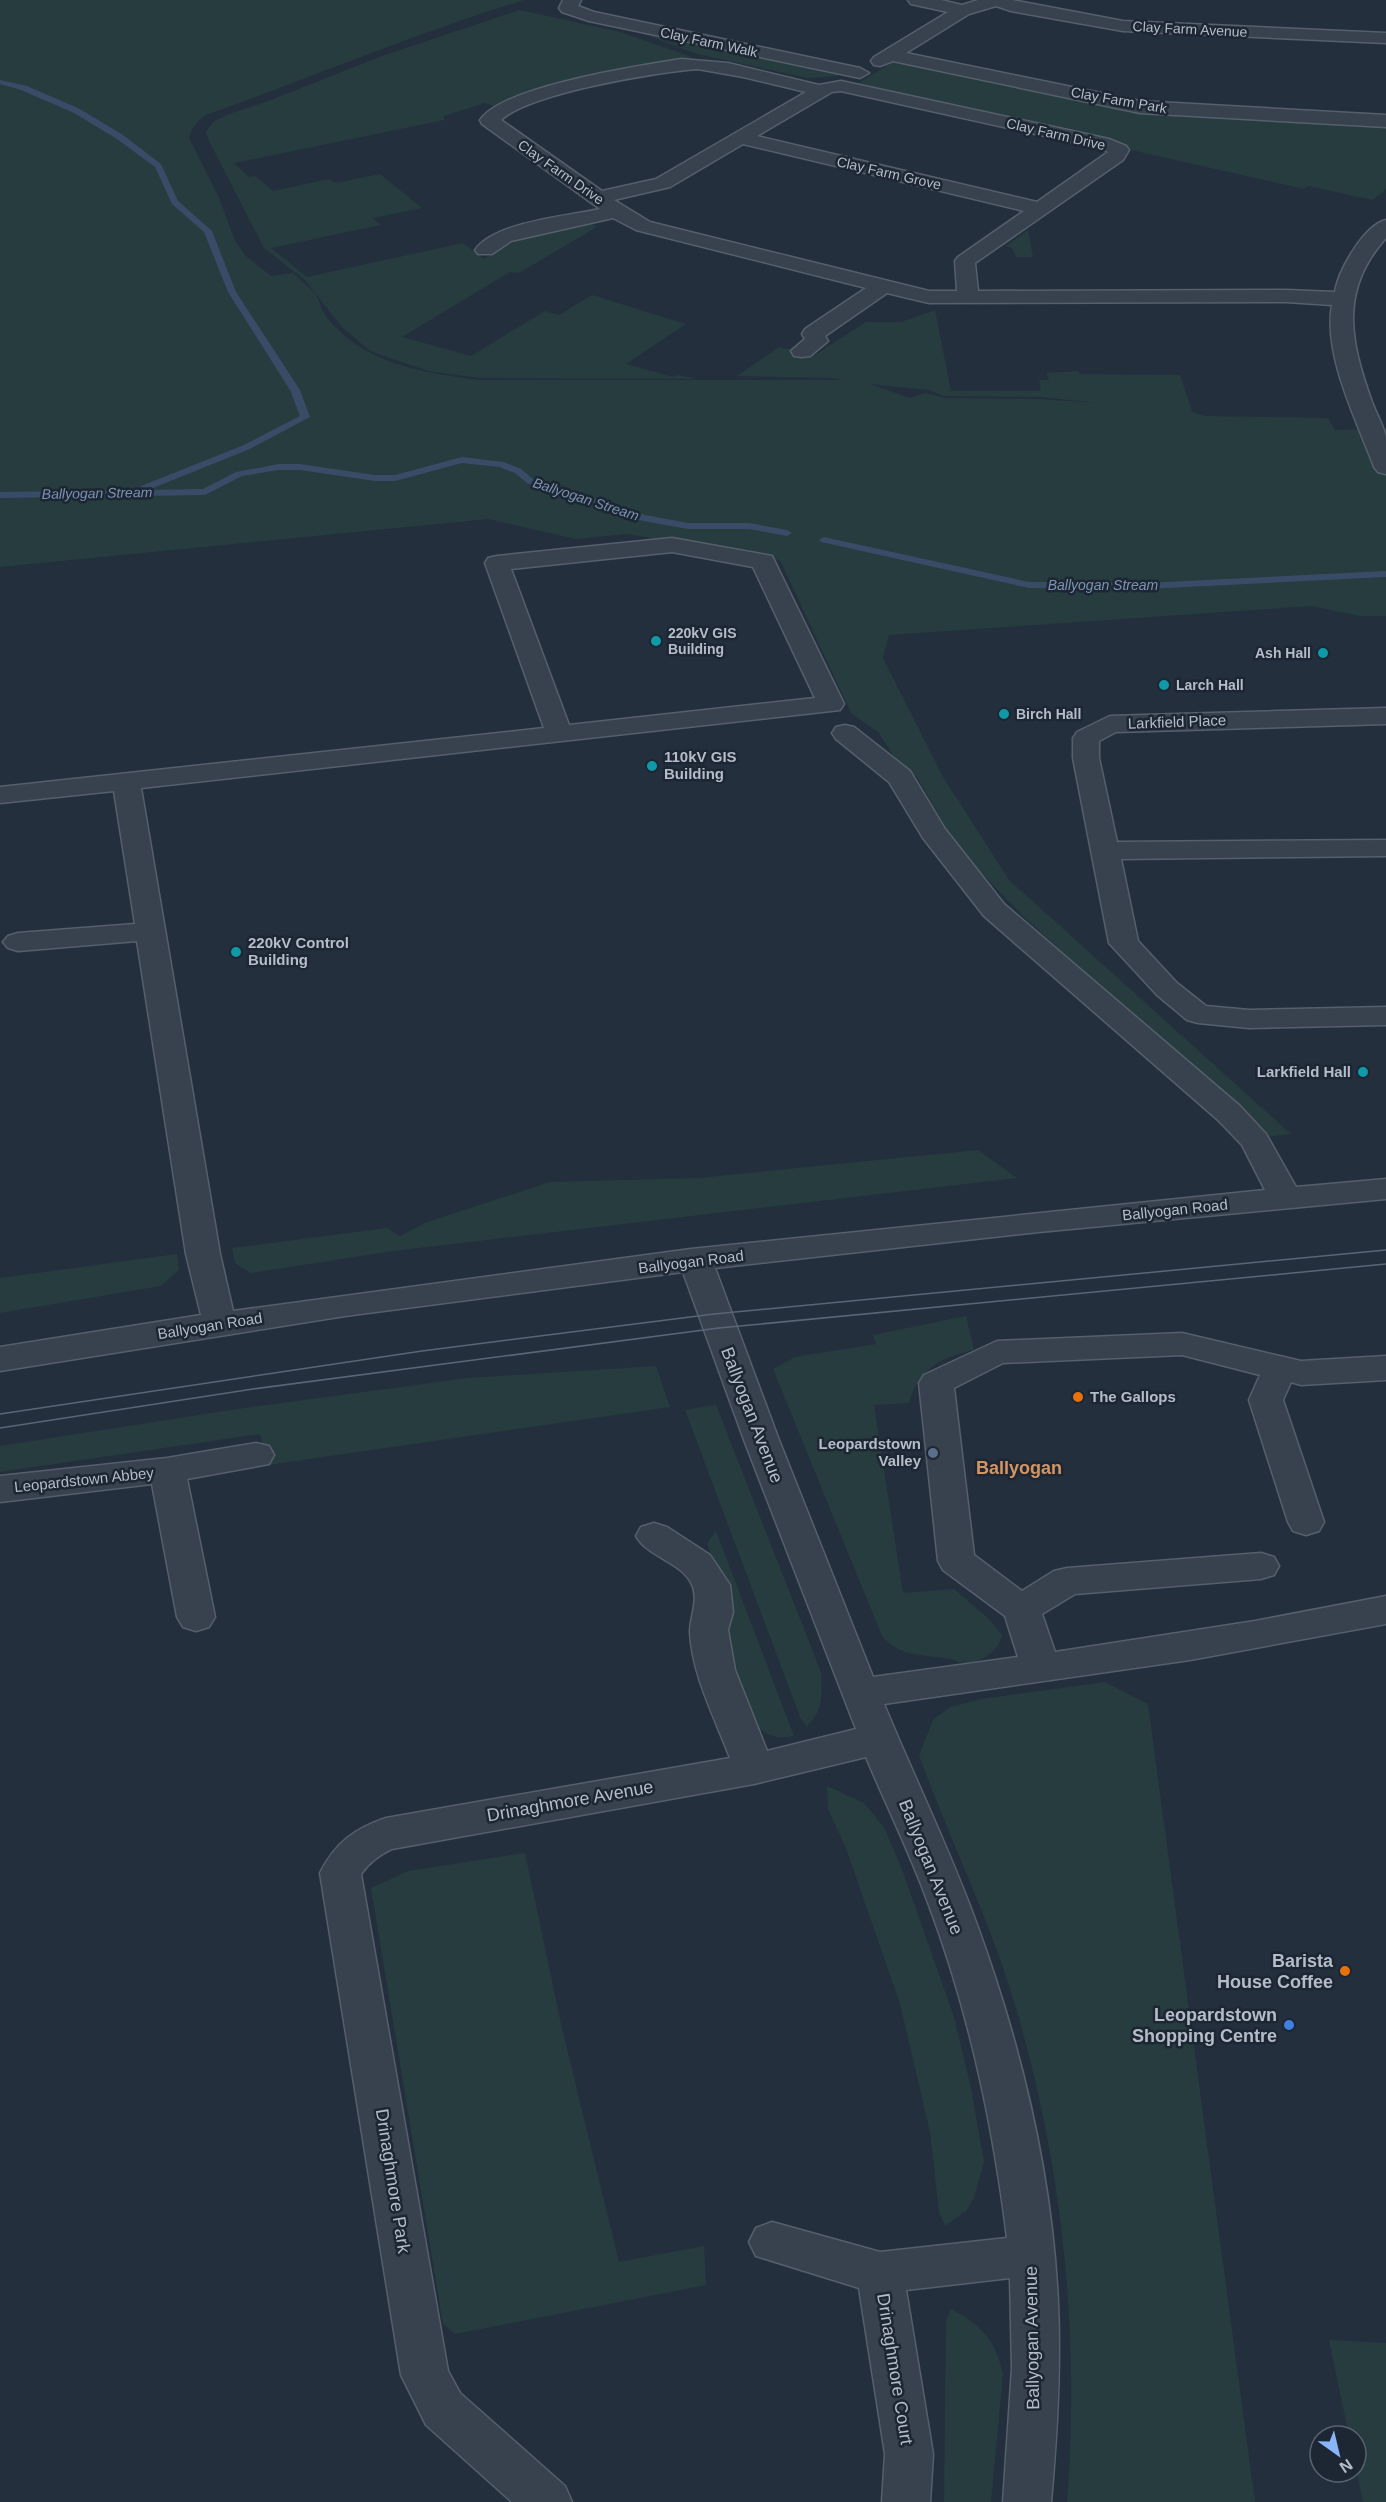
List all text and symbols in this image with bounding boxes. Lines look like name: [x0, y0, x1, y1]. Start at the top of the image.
street label: Clay Farm Avenue: [1132, 18, 1248, 40]
street label: Clay Farm Walk: [659, 24, 760, 60]
street label: Clay Farm Park: [1070, 84, 1169, 116]
street label: Clay Farm Drive: [1005, 115, 1107, 153]
street label: Clay Farm Drive: [515, 136, 607, 208]
street label: Clay Farm Grove: [835, 153, 943, 193]
water label: Ballyogan Stream: [531, 474, 641, 524]
water label: Ballyogan Stream: [42, 484, 153, 502]
water label: Ballyogan Stream: [1048, 577, 1159, 593]
place label: 220kV GIS Building: [668, 625, 737, 657]
marker: 220kV GIS Building: [649, 634, 663, 648]
place label: Ash Hall: [1255, 645, 1311, 661]
marker: Ash Hall: [1316, 646, 1330, 660]
place label: Larch Hall: [1176, 677, 1244, 693]
marker: Larch Hall: [1157, 678, 1171, 692]
place label: Birch Hall: [1016, 706, 1081, 722]
marker: Birch Hall: [997, 707, 1011, 721]
street label: Larkfield Place: [1128, 711, 1226, 732]
place label: 110kV GIS Building: [664, 748, 737, 782]
marker: 110kV GIS Building: [645, 759, 659, 773]
place label: 220kV Control Building: [248, 934, 349, 968]
marker: 220kV Control Building: [229, 945, 243, 959]
place label: Larkfield Hall: [1257, 1063, 1351, 1080]
marker: Larkfield Hall: [1356, 1065, 1370, 1079]
street label: Ballyogan Road: [1121, 1196, 1229, 1223]
street label: Ballyogan Road: [637, 1247, 745, 1276]
street label: Ballyogan Road: [156, 1309, 264, 1342]
street label: Ballyogan Avenue: [717, 1344, 787, 1486]
place label: The Gallops: [1090, 1388, 1176, 1405]
marker: The Gallops: [1071, 1390, 1085, 1404]
place label: Leopardstown Valley: [818, 1435, 922, 1469]
marker: Leopardstown Valley: [926, 1446, 940, 1460]
district label: Ballyogan: [976, 1458, 1062, 1478]
street label: Leopardstown Abbey: [13, 1464, 155, 1495]
street label: Drinaghmore Avenue: [485, 1776, 655, 1826]
street label: Ballyogan Avenue: [895, 1797, 967, 1937]
place label: Barista House Coffee: [1217, 1951, 1334, 1992]
marker: Barista House Coffee: [1338, 1964, 1352, 1978]
place label: Leopardstown Shopping Centre: [1132, 2005, 1277, 2046]
marker: Leopardstown Shopping Centre: [1282, 2018, 1296, 2032]
street label: Drinaghmore Park: [372, 2107, 414, 2256]
street label: Ballyogan Avenue: [1021, 2266, 1043, 2410]
street label: Drinaghmore Court: [873, 2292, 917, 2446]
north arrow: [1308, 2424, 1368, 2484]
text: N: [1337, 2456, 1356, 2476]

